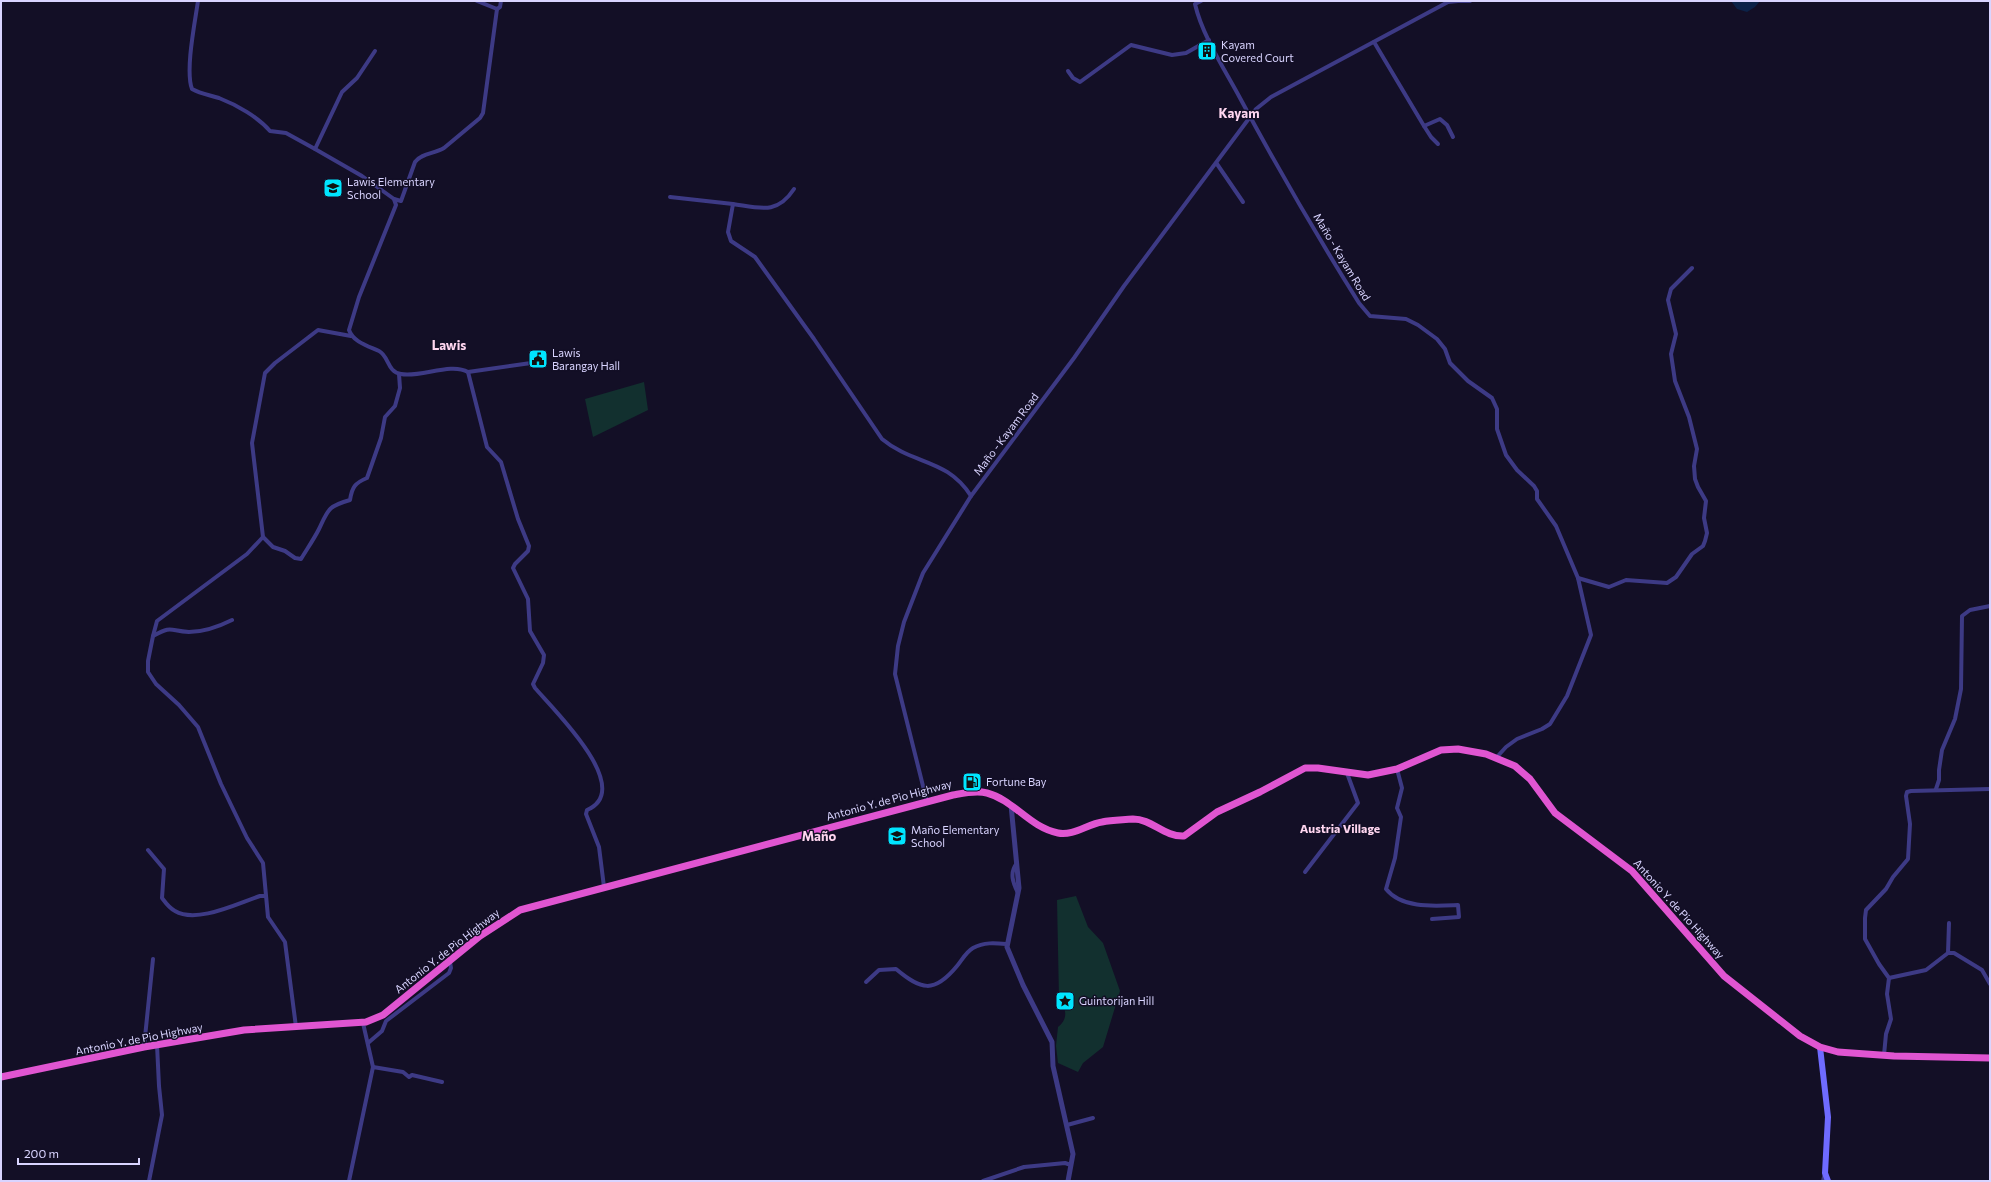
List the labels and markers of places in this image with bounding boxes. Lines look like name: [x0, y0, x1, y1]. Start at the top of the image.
place label: Kayam Covered Court: [1221, 38, 1294, 64]
building icon: Kayam Covered Court: [1196, 40, 1218, 62]
place label: Lawis Elementary School: [347, 175, 435, 201]
school or university icon: Lawis Elementary School: [322, 177, 344, 199]
place label: Lawis Barangay Hall: [552, 346, 620, 372]
public building icon: Lawis Barangay Hall: [527, 348, 549, 370]
fuel station icon: Fortune Bay: [961, 771, 983, 793]
place label: Fortune Bay: [986, 775, 1047, 788]
place label: Maño Elementary School: [911, 823, 1000, 849]
school or university icon: Maño Elementary School: [886, 825, 908, 847]
place icon: Guintorijan Hill: [1054, 990, 1076, 1012]
place label: Guintorijan Hill: [1079, 994, 1154, 1007]

